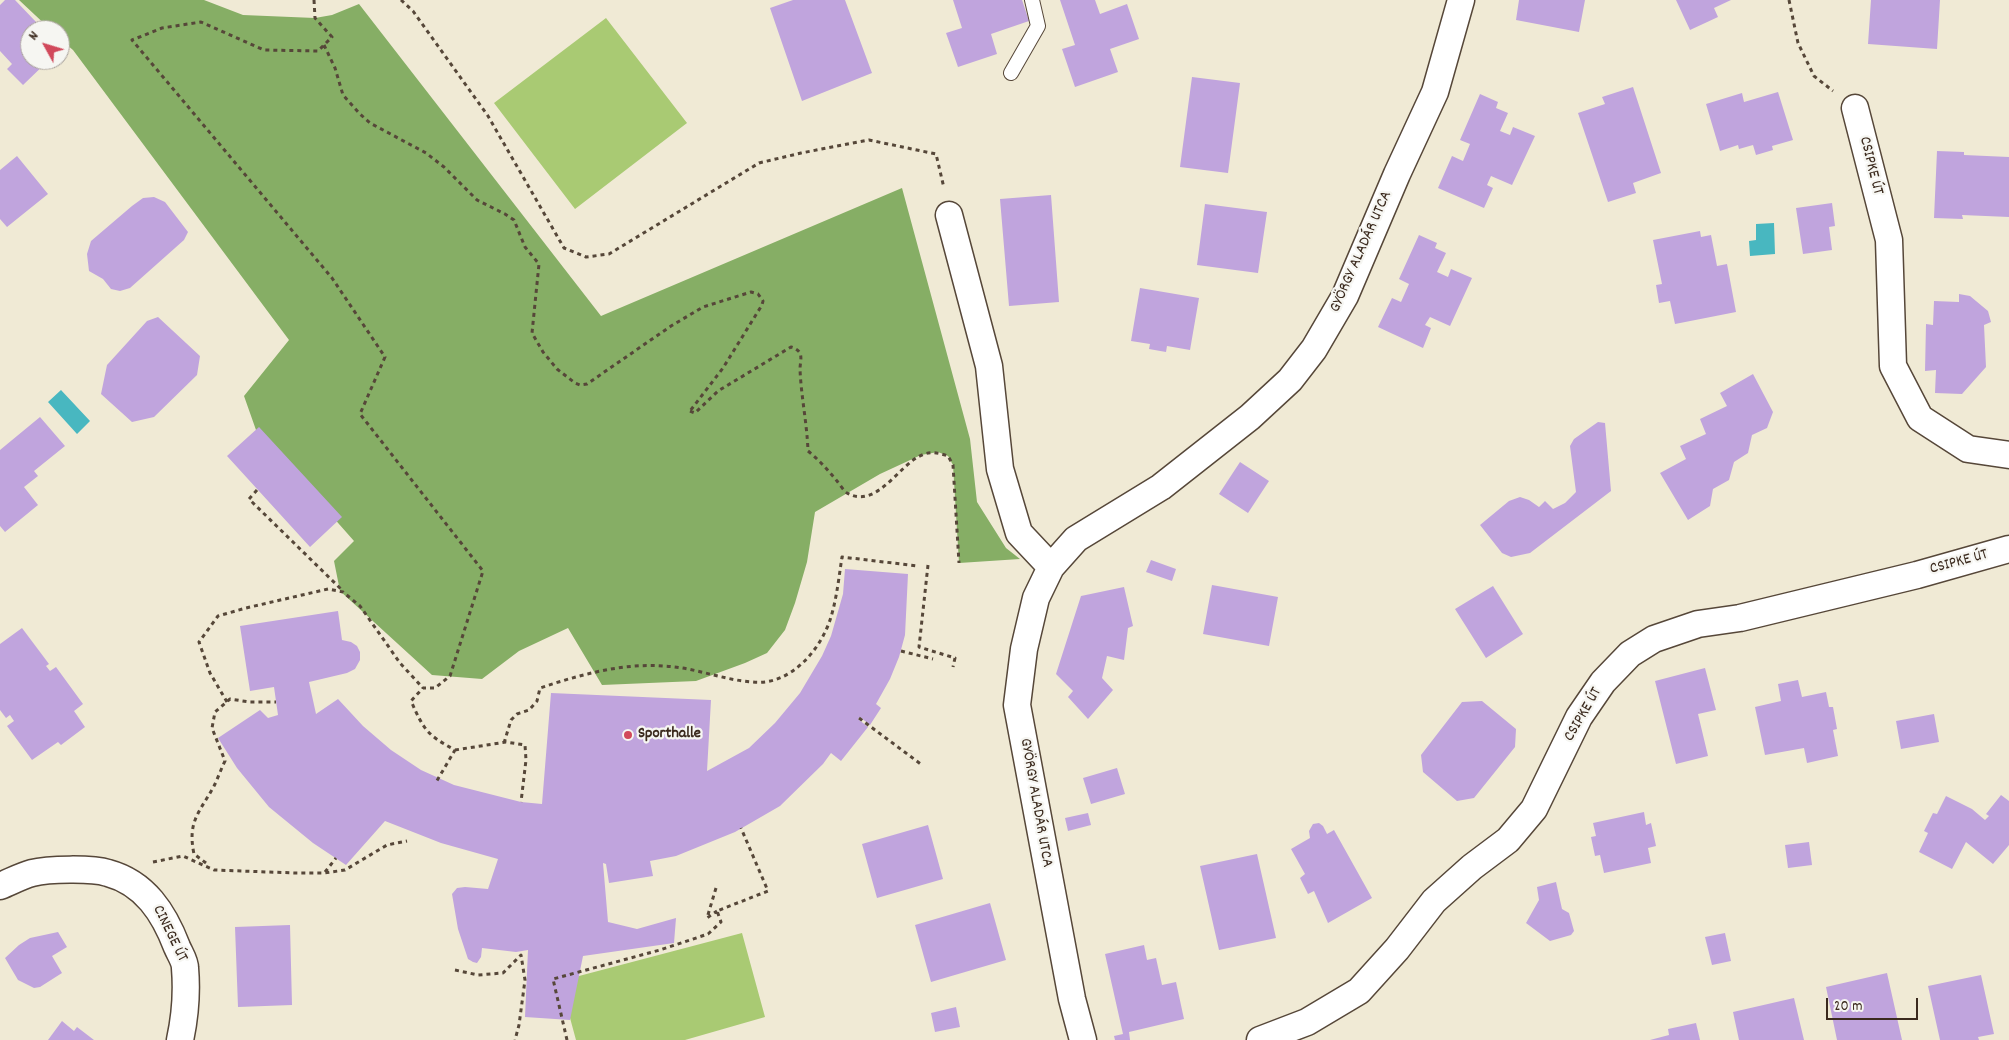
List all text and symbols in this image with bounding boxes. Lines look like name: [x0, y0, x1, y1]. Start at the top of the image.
north arrow: [20, 20, 70, 70]
text: N: [24, 27, 44, 45]
street label: CSIPKE ÚT: [1854, 135, 1886, 197]
street label: GYÖRGY ALADÁR UTCA: [1327, 188, 1397, 316]
street label: CSIPKE ÚT: [1928, 546, 1990, 580]
street label: CSIPKE ÚT: [1561, 685, 1607, 745]
place label: Sporthalle: [638, 725, 701, 745]
marker: Sporthalle: [622, 729, 634, 741]
street label: GYÖRGY ALADÁR UTCA: [1014, 737, 1056, 869]
street label: CINEGE ÚT: [147, 903, 191, 965]
scale bar: [1829, 988, 1922, 1020]
text: 20 m: [1834, 996, 1862, 1018]

